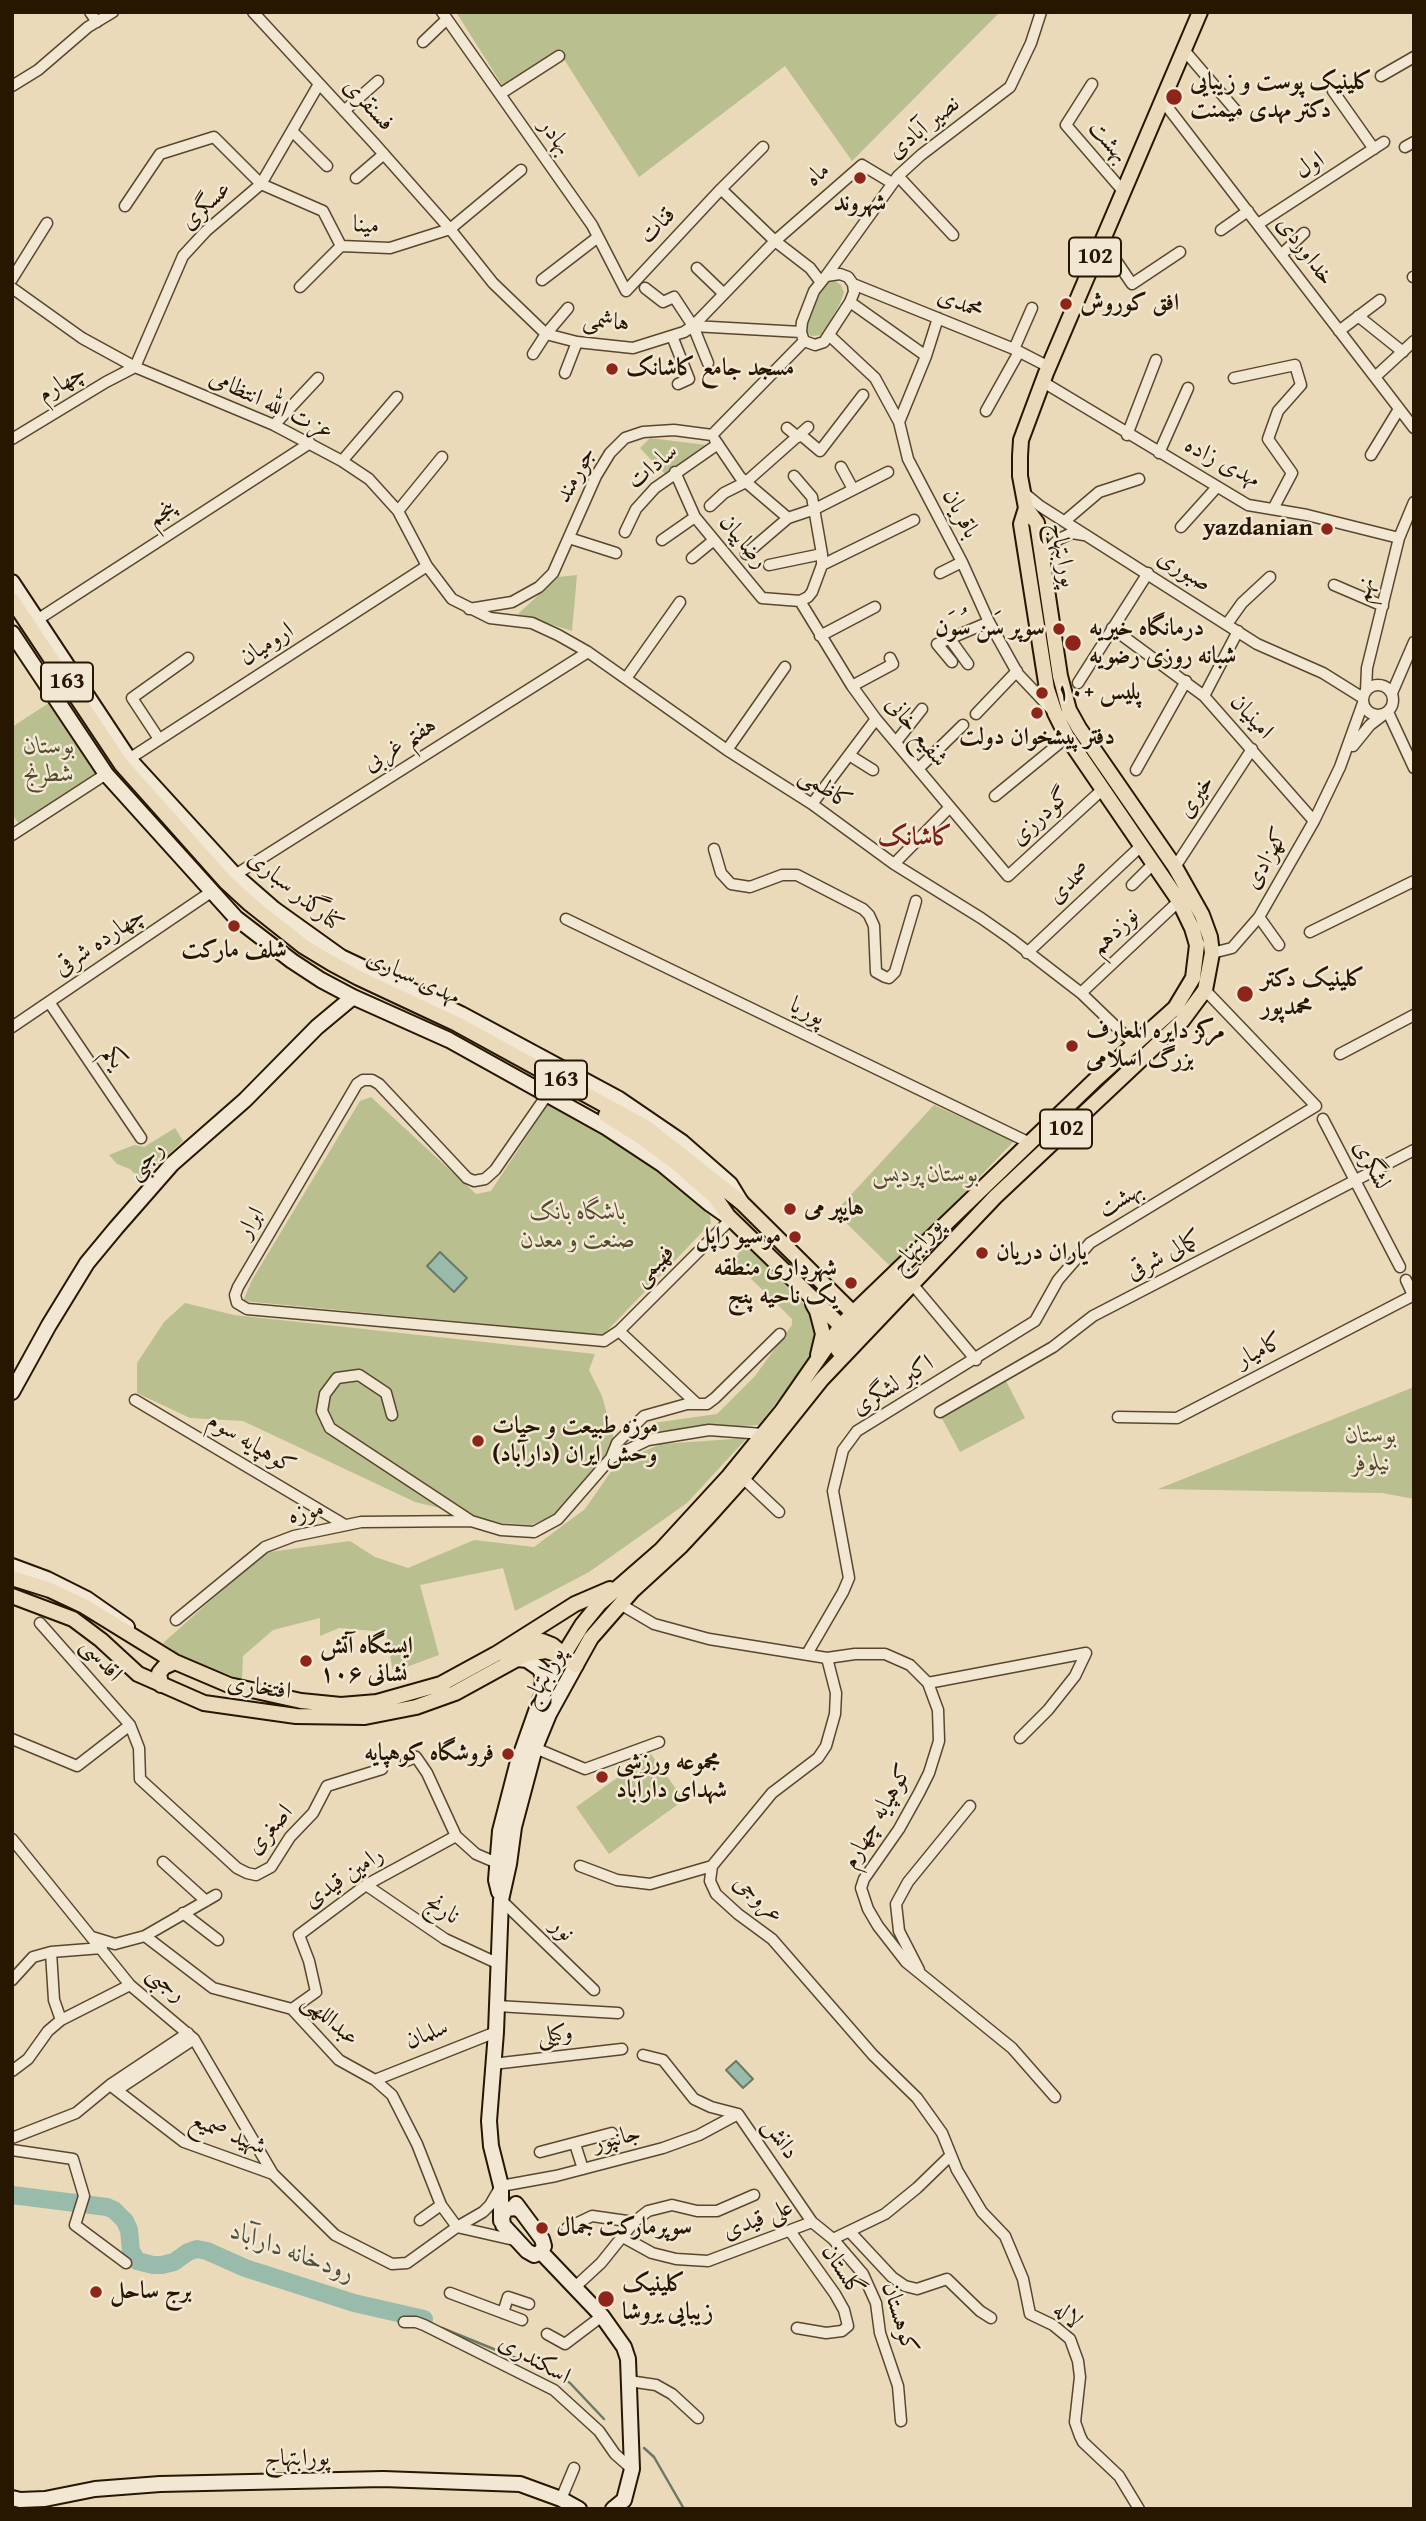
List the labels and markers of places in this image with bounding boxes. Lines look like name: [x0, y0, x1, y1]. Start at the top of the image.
place label: کلینیک پوست و زیبایی دکتر مهدی میمنت: [1190, 69, 1372, 125]
marker: کلینیک پوست و زیبایی دکتر مهدی میمنت: [1164, 87, 1184, 107]
marker: شهروند: [852, 170, 868, 186]
place label: شهروند: [834, 190, 886, 218]
place label: افق کوروش: [1080, 290, 1179, 318]
marker: افق کوروش: [1058, 296, 1074, 312]
place label: مسجد جامع کاشانک: [626, 355, 794, 383]
marker: مسجد جامع کاشانک: [604, 361, 620, 377]
place label: yazdanian: [1203, 515, 1313, 543]
marker: yazdanian: [1319, 521, 1335, 537]
place label: سوپر سَن سُوَن: [935, 615, 1045, 643]
place label: درمانگاه خیریه شبانه روزی رضویه: [1089, 615, 1236, 671]
marker: سوپر سَن سُوَن: [1051, 621, 1067, 637]
marker: درمانگاه خیریه شبانه روزی رضویه: [1063, 633, 1083, 653]
place label: پلیس +۱۰: [1056, 679, 1141, 707]
marker: پلیس +۱۰: [1034, 685, 1050, 701]
marker: دفتر پیشخوان دولت: [1029, 705, 1045, 721]
place label: دفتر پیشخوان دولت: [959, 724, 1115, 752]
marker: شلف مارکت: [226, 918, 242, 934]
place label: شلف مارکت: [181, 937, 287, 965]
place label: کلینیک دکتر محمدپور: [1261, 966, 1365, 1022]
marker: کلینیک دکتر محمدپور: [1235, 984, 1255, 1004]
place label: مرکز دایره المعارف بزرگ اسلامی: [1086, 1018, 1225, 1074]
marker: مرکز دایره المعارف بزرگ اسلامی: [1064, 1038, 1080, 1054]
place label: هایپر می: [804, 1195, 864, 1223]
marker: هایپر می: [782, 1201, 798, 1217]
place label: موسیو راپل: [696, 1223, 781, 1251]
marker: موسیو راپل: [787, 1229, 803, 1245]
place label: یاران دریان: [996, 1239, 1087, 1267]
marker: یاران دریان: [974, 1245, 990, 1261]
place label: شهرداری منطقه یک ناحیه پنج: [714, 1255, 837, 1311]
marker: شهرداری منطقه یک ناحیه پنج: [843, 1275, 859, 1291]
place label: موزه طبیعت و حیات وحش ایران (دارآباد): [492, 1413, 658, 1469]
marker: موزه طبیعت و حیات وحش ایران (دارآباد): [470, 1433, 486, 1449]
place label: ایستگاه آتش نشانی ۱۰۶: [320, 1633, 413, 1689]
marker: ایستگاه آتش نشانی ۱۰۶: [298, 1653, 314, 1669]
place label: فروشگاه کوهپایه: [364, 1740, 494, 1768]
marker: فروشگاه کوهپایه: [500, 1746, 516, 1762]
place label: مجموعه ورزشی شهدای دارآباد: [616, 1749, 727, 1805]
marker: مجموعه ورزشی شهدای دارآباد: [594, 1769, 610, 1785]
place label: سوپرمارکت جمال: [556, 2214, 692, 2242]
marker: سوپرمارکت جمال: [534, 2220, 550, 2236]
place label: کلینیک زیبایی یروشا: [622, 2271, 713, 2327]
place label: برج ساحل: [110, 2278, 192, 2306]
marker: برج ساحل: [88, 2284, 104, 2300]
marker: کلینیک زیبایی یروشا: [596, 2289, 616, 2309]

